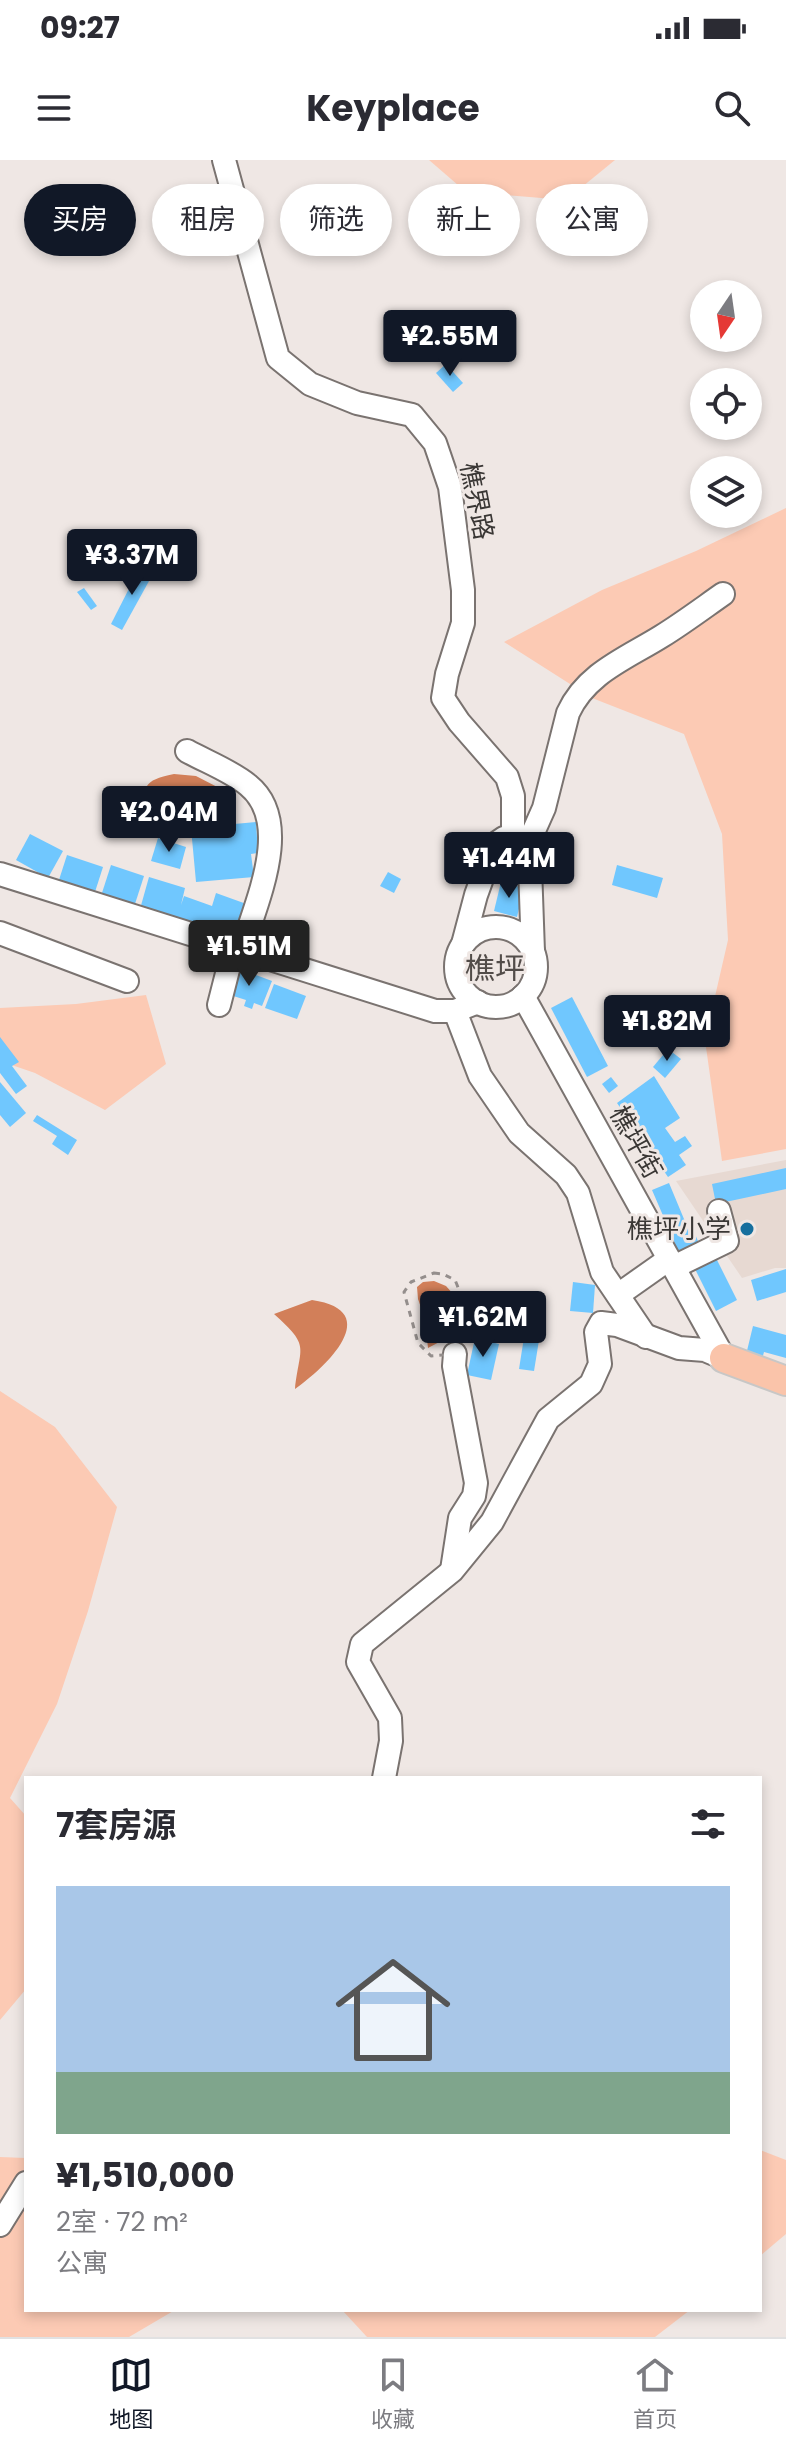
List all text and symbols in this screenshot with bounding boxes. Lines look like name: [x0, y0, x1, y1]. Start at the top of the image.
text: 09:27: [40, 6, 120, 49]
text: Keyplace: [306, 83, 480, 134]
icon: menu: [32, 86, 76, 130]
icon: search: [710, 86, 754, 130]
chip: 买房: [24, 184, 136, 256]
chip: 租房: [152, 184, 264, 256]
chip: 筛选: [280, 184, 392, 256]
chip: 新上: [408, 184, 520, 256]
chip: 公寓: [536, 184, 648, 256]
north arrow: [690, 280, 762, 352]
map controls: [690, 280, 762, 528]
pin: ¥2.55M: [385, 310, 515, 378]
text: ¥2.55M: [401, 318, 499, 354]
button: locate: [690, 368, 762, 440]
button: layers: [690, 456, 762, 528]
street label: 樵界路: [452, 459, 502, 543]
pin: ¥3.37M: [67, 529, 197, 597]
text: ¥3.37M: [85, 537, 179, 573]
pin: ¥2.04M: [104, 786, 234, 854]
text: ¥2.04M: [120, 794, 218, 830]
pin: ¥1.44M: [444, 832, 574, 900]
text: ¥1.44M: [462, 840, 556, 876]
pin: ¥1.51M: [184, 920, 314, 988]
text: ¥1.51M: [206, 928, 292, 964]
district label: 樵坪: [465, 947, 525, 990]
pin: ¥1.82M: [602, 995, 732, 1063]
text: ¥1.82M: [622, 1003, 712, 1039]
street label: 樵坪街: [601, 1099, 671, 1185]
place label: 樵坪小学: [627, 1211, 731, 1247]
marker: 樵坪小学: [738, 1220, 756, 1238]
pin: ¥1.62M: [418, 1291, 548, 1359]
text: ¥1.62M: [438, 1299, 528, 1335]
text: 7套房源: [56, 1801, 176, 1849]
icon: filters: [686, 1802, 730, 1846]
icon: home: [321, 1938, 465, 2082]
text: ¥1,510,000: [56, 2151, 235, 2199]
text: 2室 · 72 m²: [56, 2204, 188, 2240]
text: 公寓: [56, 2245, 108, 2281]
tab: 地图: [109, 2353, 153, 2436]
tab: 收藏: [371, 2353, 415, 2436]
tab: 首页: [633, 2353, 677, 2436]

